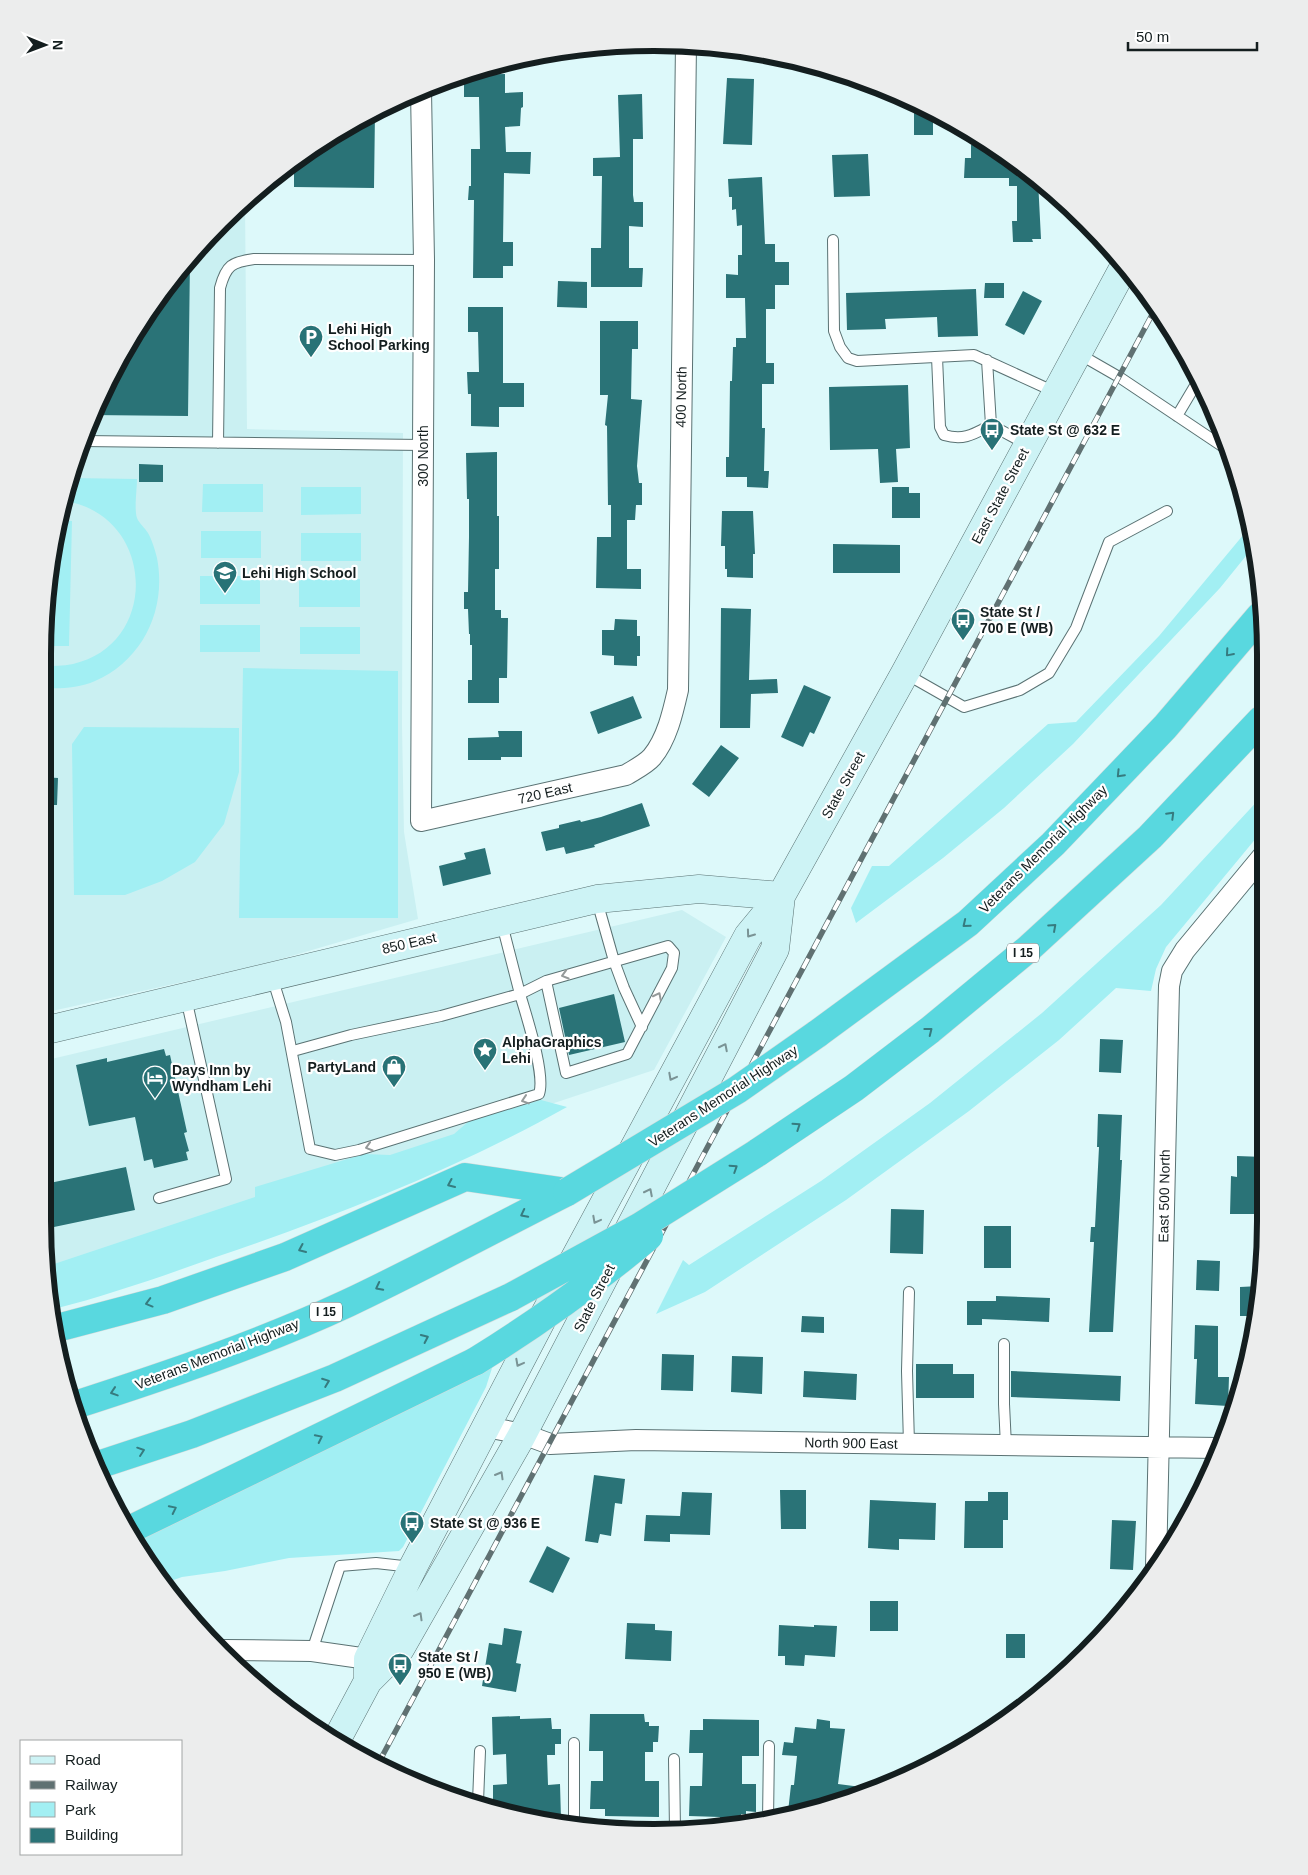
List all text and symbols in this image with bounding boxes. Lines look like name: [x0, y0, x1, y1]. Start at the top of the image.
north arrow: [20, 20, 70, 70]
scale bar: [1128, 20, 1257, 52]
text: 50 m: [1136, 28, 1169, 45]
text: N: [50, 40, 66, 50]
place label: Lehi High School Parking: [328, 321, 430, 353]
parking icon: Lehi High School Parking: [298, 324, 324, 358]
street label: 400 North: [672, 366, 690, 428]
bus stop icon: State St @ 632 E: [979, 417, 1005, 451]
place label: State St @ 632 E: [1010, 422, 1120, 438]
street label: 300 North: [415, 425, 431, 487]
street label: East State Street: [968, 445, 1032, 546]
school or university icon: Lehi High School: [212, 560, 238, 594]
place label: Lehi High School: [242, 565, 356, 581]
place label: State St / 700 E (WB): [980, 604, 1053, 636]
bus stop icon: State St / 700 E (WB): [950, 607, 976, 641]
one-way arrow: [1225, 648, 1234, 657]
street label: State Street: [818, 749, 868, 821]
one-way arrow: [1117, 768, 1126, 777]
street label: 720 East: [516, 779, 574, 807]
street label: Veterans Memorial Highway: [976, 782, 1110, 916]
one-way arrow: [1165, 812, 1174, 821]
one-way arrow: [963, 918, 972, 926]
one-way arrow: [1048, 923, 1057, 932]
one-way arrow: [747, 928, 756, 938]
street label: 850 East: [380, 929, 438, 957]
road number: I 15: [1007, 944, 1039, 962]
one-way arrow: [561, 970, 570, 980]
one-way arrow: [652, 992, 662, 1001]
one-way arrow: [923, 1028, 932, 1036]
place label: AlphaGraphics Lehi: [502, 1034, 602, 1066]
place icon: AlphaGraphics Lehi: [472, 1037, 498, 1071]
street label: Veterans Memorial Highway: [646, 1042, 800, 1150]
one-way arrow: [718, 1044, 728, 1053]
shop icon: PartyLand: [381, 1054, 407, 1088]
place label: PartyLand: [308, 1059, 376, 1075]
place label: Days Inn by Wyndham Lehi: [172, 1062, 271, 1094]
hotel icon: Days Inn by Wyndham Lehi: [142, 1065, 168, 1099]
one-way arrow: [668, 1071, 678, 1080]
one-way arrow: [521, 1094, 530, 1104]
one-way arrow: [792, 1123, 801, 1132]
one-way arrow: [366, 1141, 374, 1151]
street label: East 500 North: [1155, 1149, 1173, 1243]
one-way arrow: [729, 1164, 738, 1174]
one-way arrow: [447, 1177, 456, 1188]
one-way arrow: [643, 1188, 653, 1197]
one-way arrow: [520, 1208, 529, 1218]
one-way arrow: [592, 1215, 602, 1224]
one-way arrow: [298, 1243, 307, 1254]
street label: State Street: [570, 1261, 618, 1335]
one-way arrow: [375, 1281, 384, 1291]
one-way arrow: [145, 1297, 154, 1308]
road number: I 15: [310, 1302, 342, 1321]
street label: Veterans Memorial Highway: [133, 1315, 301, 1393]
one-way arrow: [420, 1333, 429, 1344]
one-way arrow: [515, 1358, 525, 1367]
one-way arrow: [321, 1378, 330, 1388]
one-way arrow: [110, 1386, 119, 1396]
one-way arrow: [314, 1433, 323, 1444]
street label: North 900 East: [804, 1434, 898, 1452]
one-way arrow: [137, 1447, 145, 1457]
one-way arrow: [494, 1471, 504, 1480]
one-way arrow: [168, 1505, 177, 1515]
bus stop icon: State St @ 936 E: [399, 1510, 425, 1544]
place label: State St @ 936 E: [430, 1515, 540, 1531]
one-way arrow: [413, 1612, 423, 1621]
place label: State St / 950 E (WB): [418, 1649, 491, 1681]
bus stop icon: State St / 950 E (WB): [387, 1652, 413, 1686]
legend: [20, 1740, 182, 1855]
text: Road: [65, 1751, 101, 1768]
text: Railway: [65, 1776, 118, 1793]
text: Park: [65, 1801, 96, 1818]
text: Building: [65, 1826, 118, 1843]

